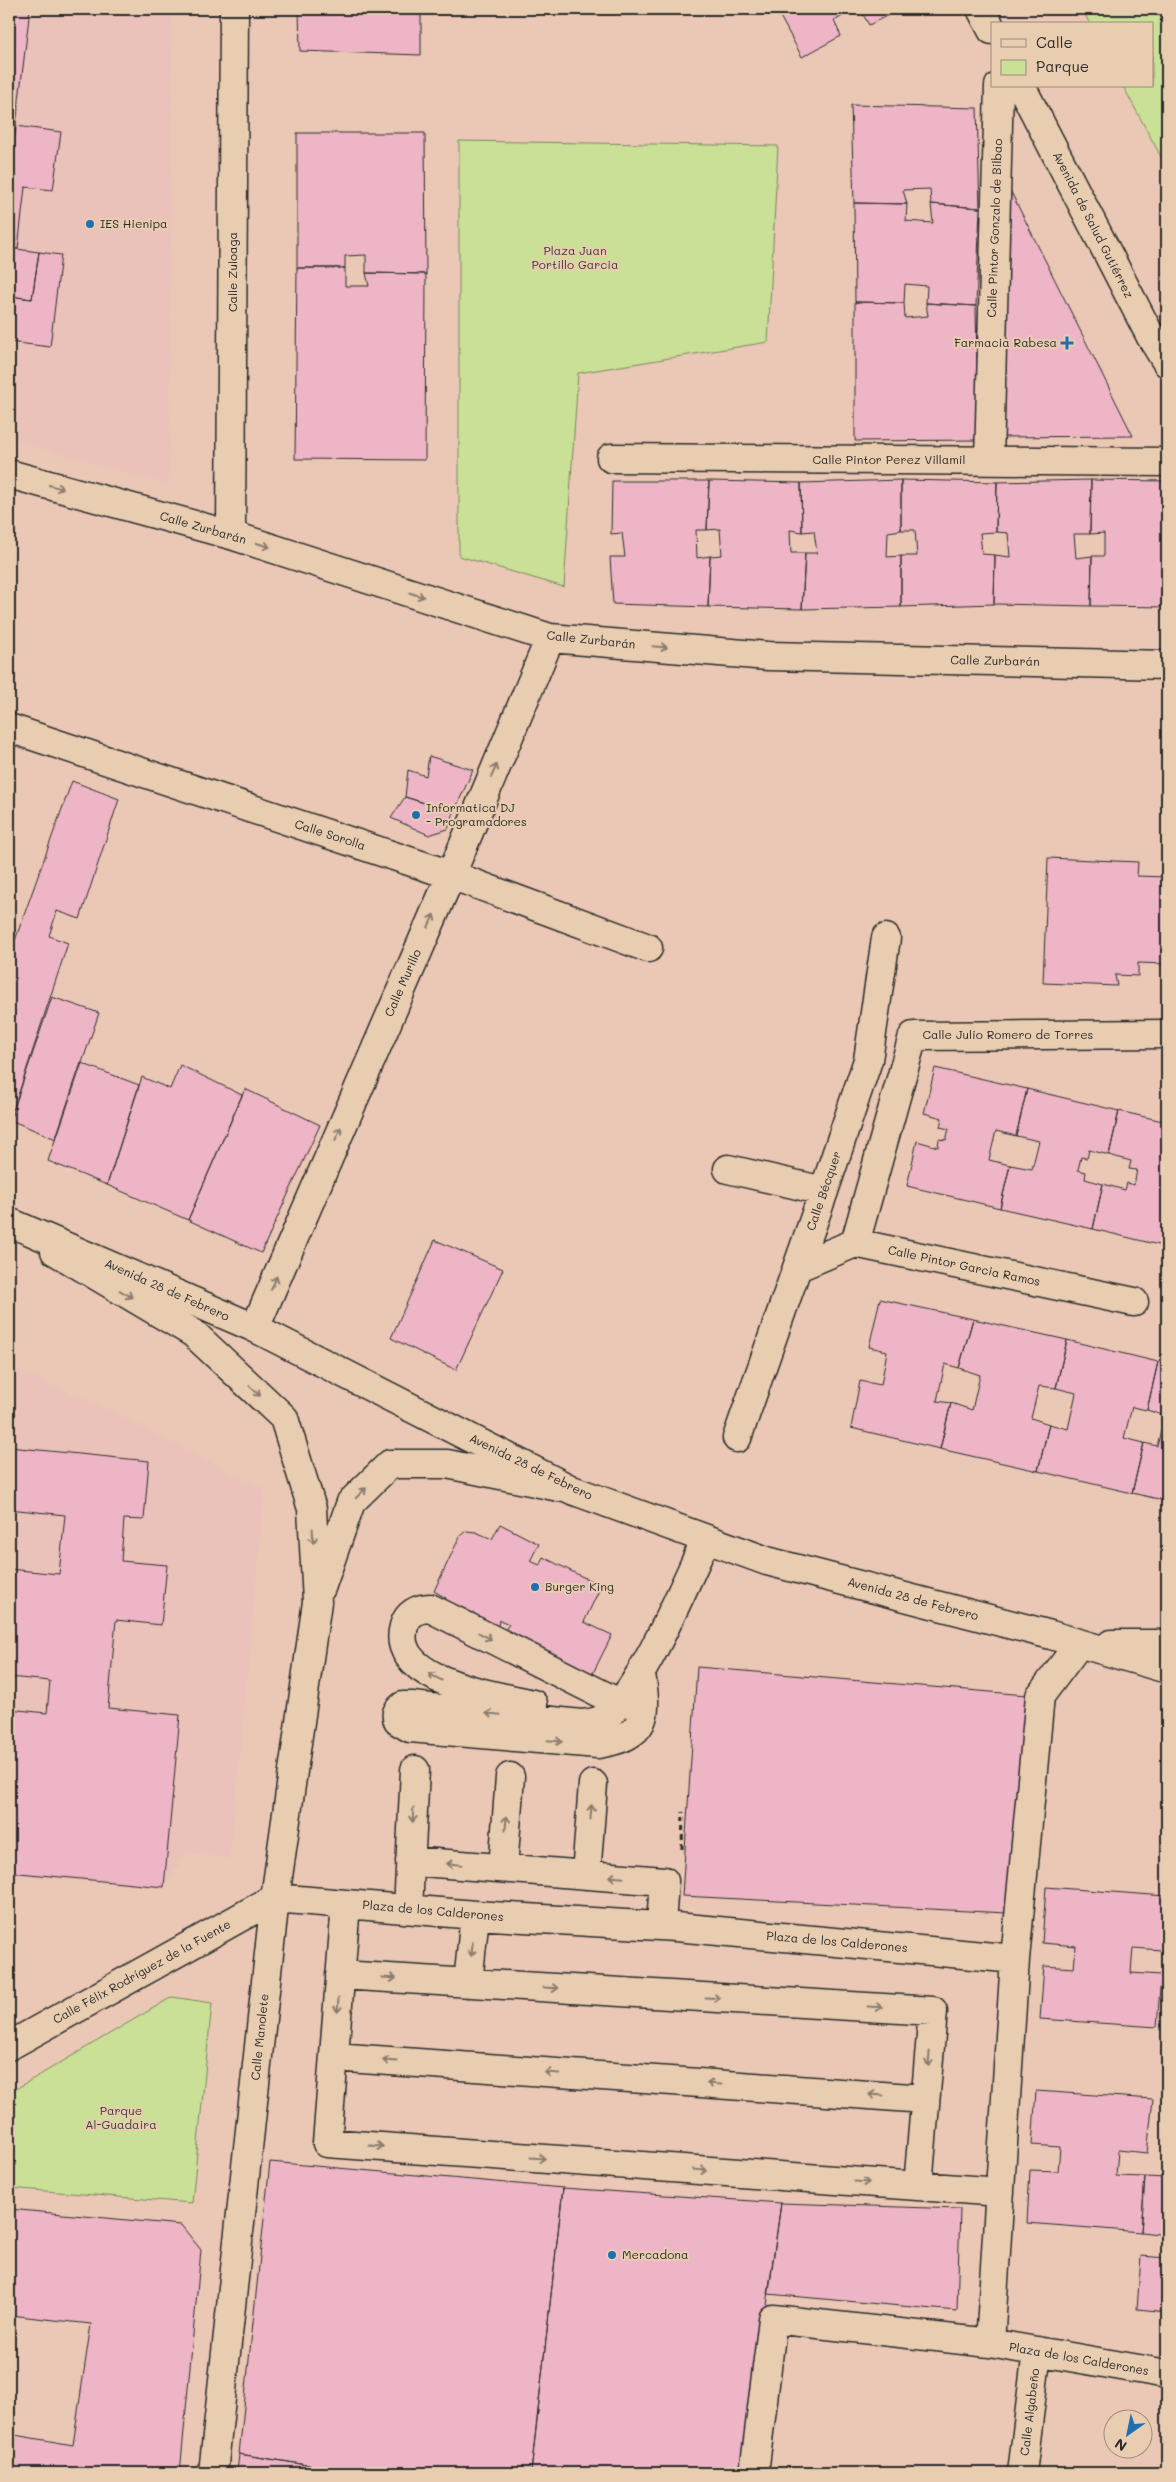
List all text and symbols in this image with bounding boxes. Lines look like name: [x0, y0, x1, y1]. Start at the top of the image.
legend: [991, 22, 1154, 88]
text: Calle: [1036, 32, 1073, 52]
text: Parque: [1036, 56, 1089, 76]
street label: Calle Pintor Gonzalo de Bilbao: [983, 138, 1005, 318]
street label: Avenida de Salud Gutiérrez: [1050, 149, 1138, 301]
place label: IES Hienipa: [100, 215, 168, 231]
marker: IES Hienipa: [84, 218, 96, 230]
street label: Calle Zuloaga: [224, 232, 240, 312]
park label: Plaza Juan Portillo Garcia: [531, 242, 619, 272]
place label: Farmacia Rabesa: [954, 334, 1057, 350]
marker: Farmacia Rabesa: [1061, 337, 1073, 349]
street label: Calle Pintor Perez Villamil: [812, 451, 966, 467]
one-way arrow: [47, 483, 63, 492]
street label: Calle Zurbarán: [158, 507, 248, 547]
one-way arrow: [254, 541, 270, 551]
one-way arrow: [409, 591, 425, 600]
street label: Calle Zurbarán: [546, 626, 636, 652]
one-way arrow: [652, 642, 668, 652]
street label: Calle Zurbarán: [950, 651, 1040, 669]
one-way arrow: [490, 764, 499, 779]
place label: Informatica DJ - Programadores: [426, 799, 527, 829]
marker: Informatica DJ - Programadores: [410, 809, 422, 821]
street label: Calle Sorolla: [293, 815, 368, 853]
one-way arrow: [426, 914, 436, 929]
street label: Calle Murillo: [380, 946, 424, 1019]
street label: Calle Julio Romero de Torres: [923, 1026, 1094, 1042]
one-way arrow: [334, 1127, 344, 1142]
street label: Calle Bécquer: [802, 1149, 844, 1233]
street label: Calle Pintor Garcia Ramos: [887, 1241, 1042, 1289]
street label: Avenida 28 de Febrero: [102, 1254, 232, 1324]
one-way arrow: [270, 1276, 280, 1291]
one-way arrow: [118, 1289, 133, 1299]
one-way arrow: [249, 1385, 261, 1397]
street label: Avenida 28 de Febrero: [467, 1429, 596, 1503]
one-way arrow: [354, 1487, 367, 1499]
one-way arrow: [309, 1528, 318, 1544]
street label: Avenida 28 de Febrero: [846, 1573, 981, 1623]
place label: Burger King: [545, 1578, 614, 1594]
marker: Burger King: [529, 1581, 541, 1593]
one-way arrow: [477, 1632, 492, 1641]
one-way arrow: [428, 1672, 443, 1681]
one-way arrow: [485, 1709, 501, 1719]
one-way arrow: [546, 1736, 562, 1745]
one-way arrow: [587, 1804, 596, 1820]
one-way arrow: [408, 1807, 417, 1823]
one-way arrow: [502, 1815, 511, 1831]
one-way arrow: [446, 1859, 462, 1869]
one-way arrow: [608, 1872, 624, 1882]
street label: Plaza de los Calderones: [362, 1896, 504, 1924]
street label: Calle Félix Rodríguez de la Fuente: [50, 1915, 233, 2027]
street label: Plaza de los Calderones: [766, 1927, 908, 1955]
one-way arrow: [467, 1941, 477, 1957]
one-way arrow: [380, 1974, 396, 1983]
one-way arrow: [543, 1983, 559, 1992]
street label: Calle Manolete: [246, 1993, 272, 2081]
one-way arrow: [705, 1993, 721, 2002]
one-way arrow: [333, 1997, 342, 2013]
one-way arrow: [867, 2003, 883, 2012]
one-way arrow: [924, 2051, 933, 2067]
one-way arrow: [382, 2057, 398, 2066]
one-way arrow: [545, 2068, 561, 2077]
one-way arrow: [707, 2079, 723, 2089]
one-way arrow: [869, 2091, 885, 2100]
park label: Parque Al-Guadaira: [85, 2102, 157, 2132]
one-way arrow: [368, 2142, 384, 2151]
one-way arrow: [530, 2154, 546, 2163]
one-way arrow: [692, 2165, 708, 2175]
one-way arrow: [854, 2177, 870, 2187]
place label: Mercadona: [622, 2246, 688, 2262]
marker: Mercadona: [606, 2249, 618, 2261]
street label: Plaza de los Calderones: [1008, 2338, 1150, 2378]
street label: Calle Algabeño: [1016, 2367, 1042, 2456]
north arrow: [1104, 2410, 1154, 2460]
text: N: [1111, 2434, 1130, 2456]

